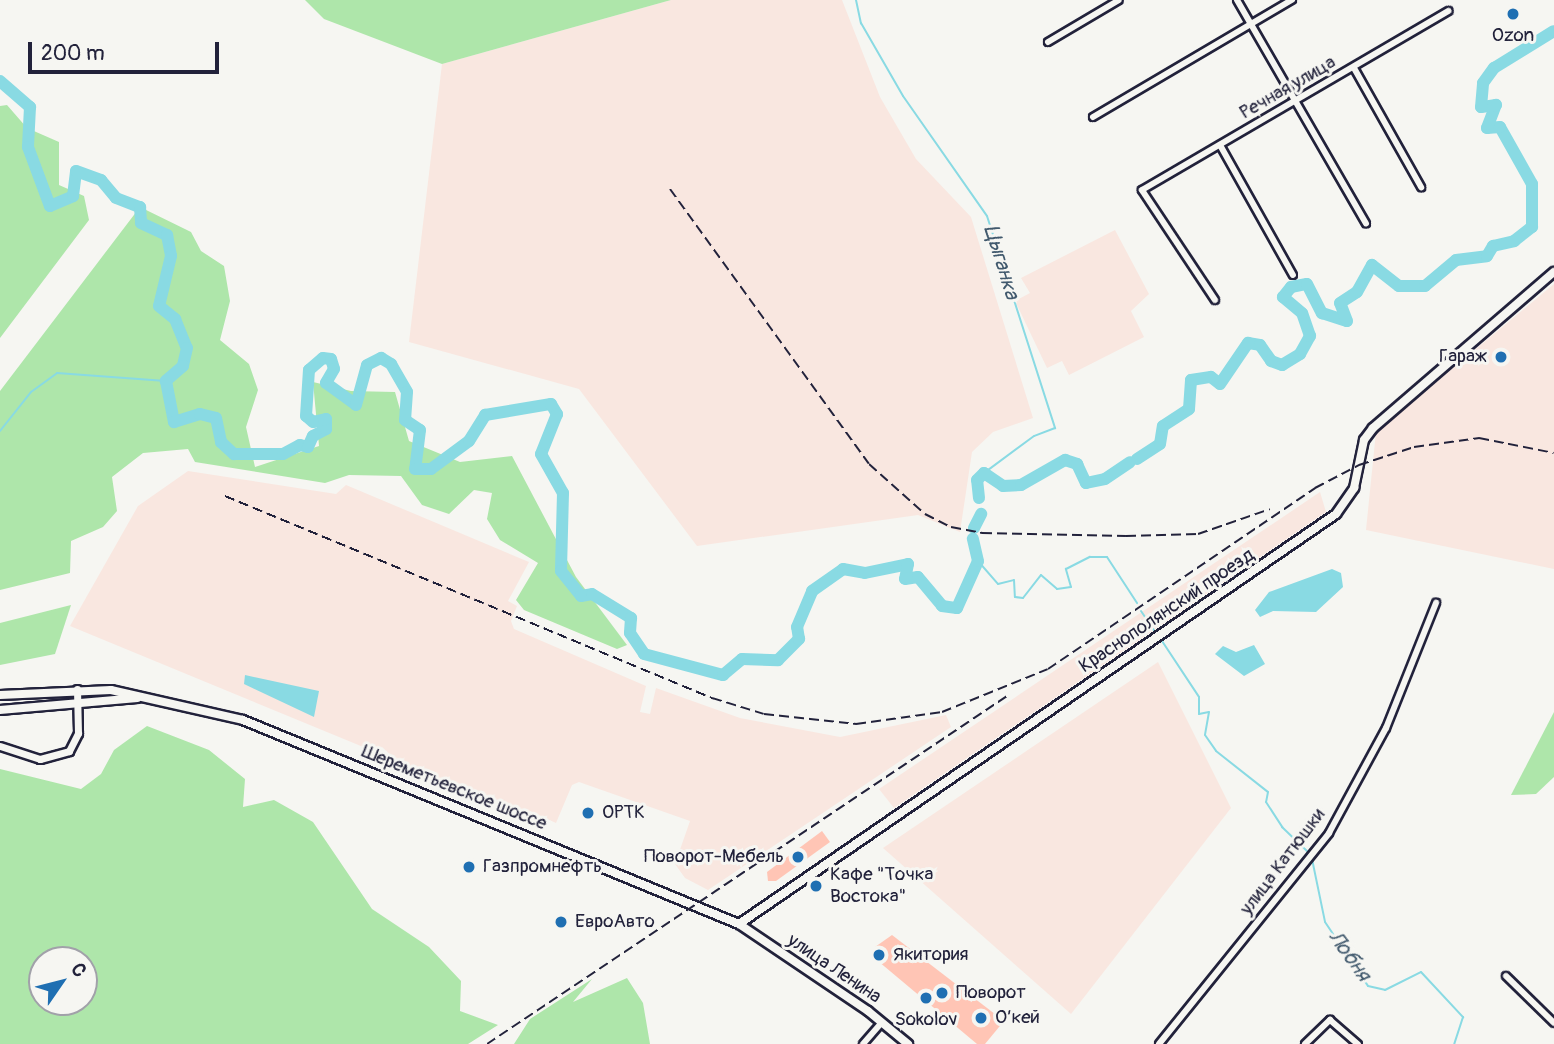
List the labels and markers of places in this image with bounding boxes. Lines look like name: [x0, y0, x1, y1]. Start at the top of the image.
marker: Ozon: [1505, 6, 1521, 22]
place label: Ozon: [1492, 25, 1534, 47]
place label: Гараж: [1439, 346, 1487, 368]
marker: Гараж: [1493, 349, 1509, 365]
place label: ОРТК: [602, 802, 645, 824]
marker: ОРТК: [580, 805, 596, 821]
place label: Поворот-Мебель: [644, 846, 784, 868]
marker: Поворот-Мебель: [790, 849, 806, 865]
place label: Газпромнефть: [483, 856, 602, 878]
marker: Газпромнефть: [461, 859, 477, 875]
place label: Кафе "Точка Востока": [830, 864, 933, 908]
marker: Кафе "Точка Востока": [808, 878, 824, 894]
place label: ЕвроАвто: [575, 911, 655, 933]
marker: ЕвроАвто: [553, 914, 569, 930]
place label: Якитория: [893, 944, 968, 966]
marker: Якитория: [871, 947, 887, 963]
place label: Поворот: [956, 982, 1026, 1004]
marker: Поворот: [934, 985, 950, 1001]
marker: Sokolov: [918, 990, 934, 1006]
place label: О’кей: [995, 1007, 1040, 1029]
place label: Sokolov: [895, 1009, 957, 1031]
marker: О’кей: [973, 1010, 989, 1026]

